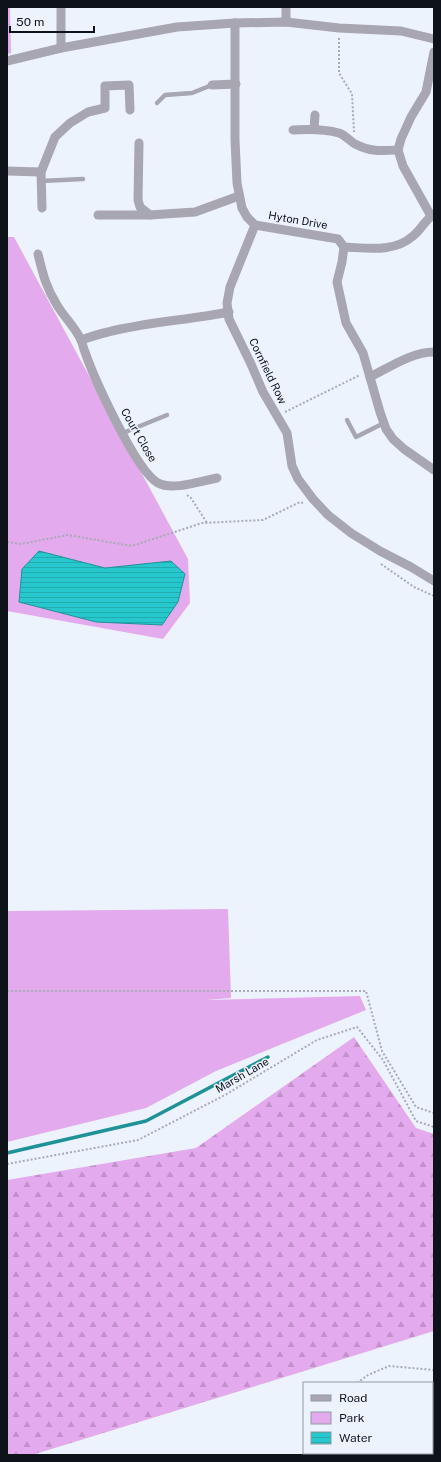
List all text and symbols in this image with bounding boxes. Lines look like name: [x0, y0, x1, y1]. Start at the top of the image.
scale bar: [10, 8, 94, 34]
text: 50 m: [16, 15, 44, 29]
street label: Hyton Drive: [267, 209, 329, 231]
street label: Cornfield Row: [247, 336, 289, 406]
street label: Court Close: [119, 406, 159, 464]
street label: Marsh Lane: [213, 1055, 271, 1095]
legend: [303, 1382, 433, 1454]
text: Road: [339, 1391, 367, 1405]
text: Park: [339, 1411, 365, 1425]
text: Water: [339, 1431, 373, 1445]

